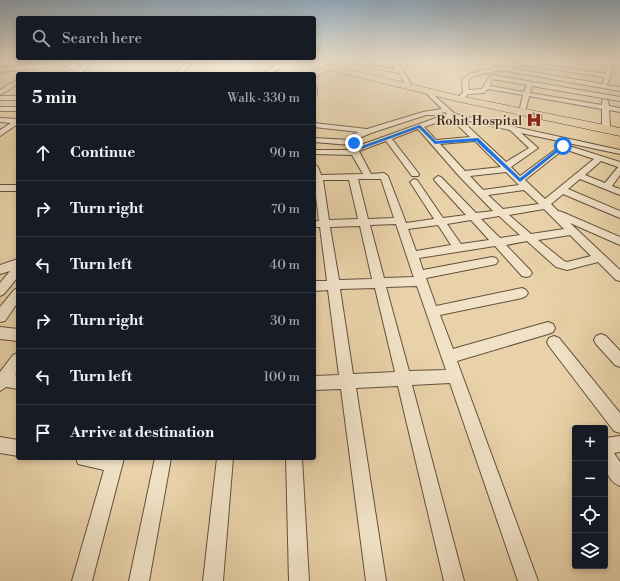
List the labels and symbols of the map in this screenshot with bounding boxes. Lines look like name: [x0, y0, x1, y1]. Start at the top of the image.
hospital icon: Rohit Hospital: [525, 111, 543, 129]
place label: Rohit Hospital: [436, 113, 522, 129]
route end: [345, 134, 363, 152]
route start: [554, 137, 572, 155]

